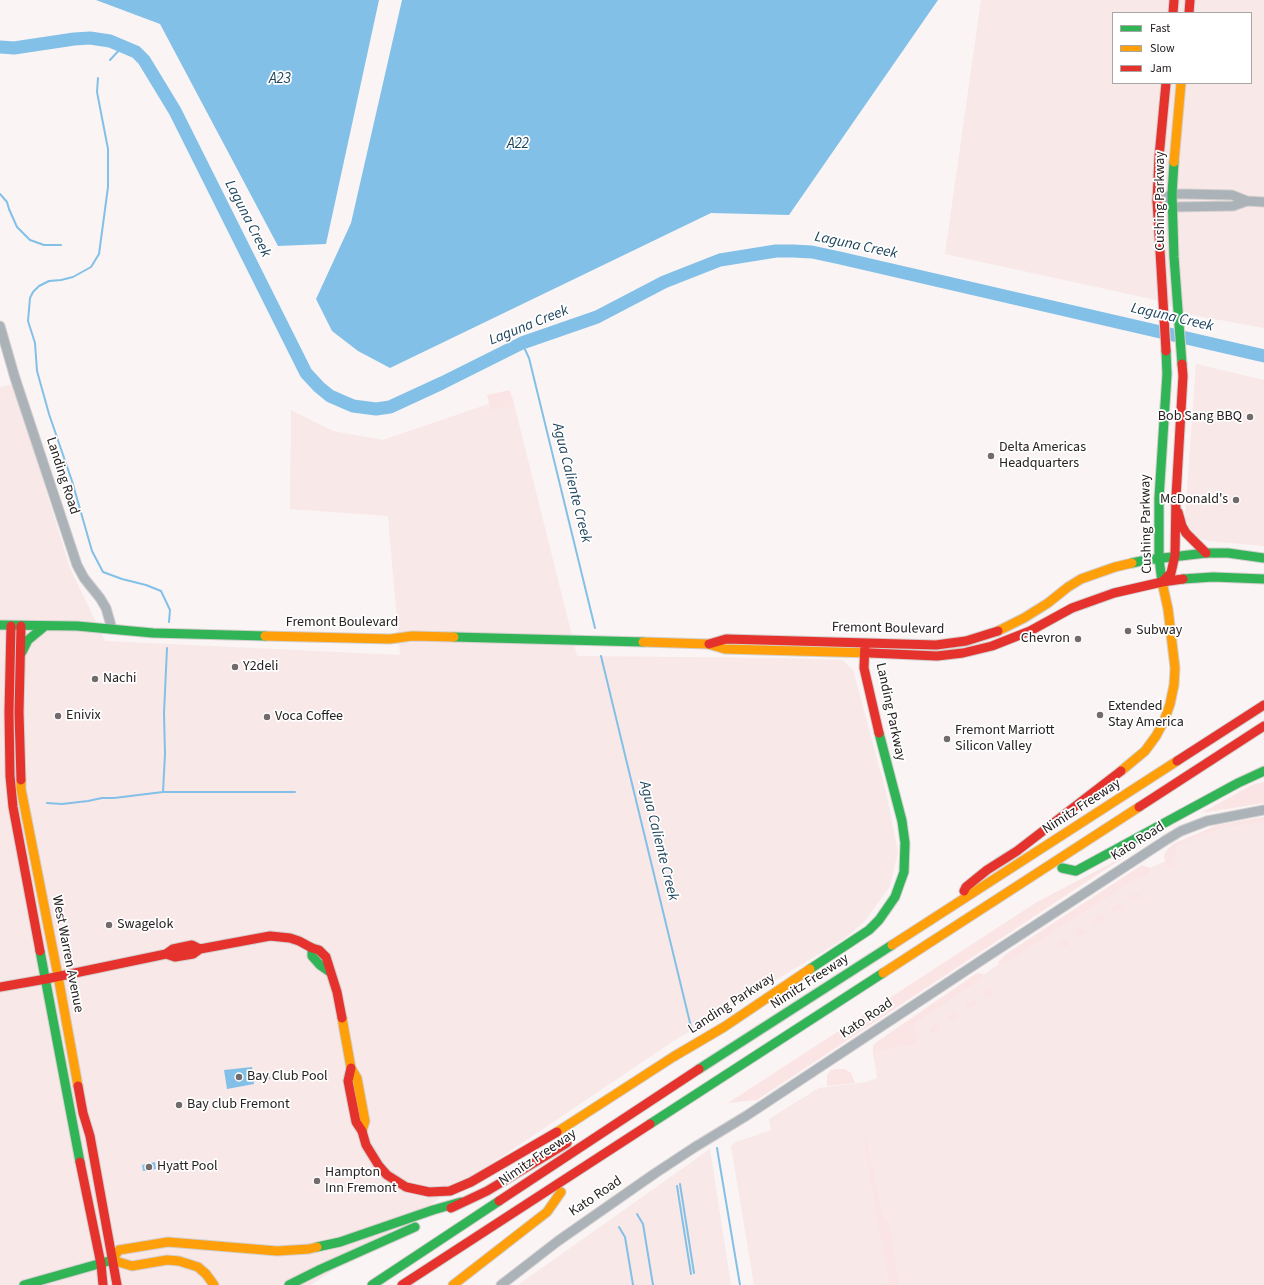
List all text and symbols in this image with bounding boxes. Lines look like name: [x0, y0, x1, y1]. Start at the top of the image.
legend: [1112, 12, 1252, 84]
text: Fast: [1150, 20, 1170, 37]
text: Slow: [1150, 40, 1175, 57]
text: Jam: [1150, 60, 1172, 77]
water label: A23: [269, 71, 291, 89]
water label: A22: [507, 136, 529, 154]
street label: Cushing Parkway: [1153, 151, 1169, 251]
water label: Laguna Creek: [220, 177, 274, 261]
water label: Laguna Creek: [813, 228, 899, 264]
water label: Laguna Creek: [1129, 300, 1215, 336]
water label: Laguna Creek: [487, 302, 571, 350]
place label: Bob Sang BBQ: [1158, 409, 1242, 425]
marker: Bob Sang BBQ: [1245, 412, 1255, 422]
water label: Agua Caliente Creek: [547, 421, 595, 545]
street label: Landing Road: [42, 435, 82, 517]
place label: Delta Americas Headquarters: [999, 440, 1086, 472]
marker: Delta Americas Headquarters: [986, 451, 996, 461]
street label: Cushing Parkway: [1138, 474, 1156, 574]
place label: McDonald's: [1160, 492, 1228, 508]
marker: McDonald's: [1231, 495, 1241, 505]
street label: Fremont Boulevard: [286, 615, 398, 631]
street label: Fremont Boulevard: [832, 620, 944, 638]
place label: Subway: [1136, 623, 1182, 639]
marker: Subway: [1123, 626, 1133, 636]
place label: Chevron: [1021, 631, 1070, 647]
marker: Chevron: [1073, 634, 1083, 644]
place label: Y2deli: [243, 659, 278, 675]
street label: Landing Parkway: [871, 661, 909, 763]
marker: Y2deli: [230, 662, 240, 672]
place label: Nachi: [103, 671, 137, 687]
marker: Nachi: [90, 674, 100, 684]
place label: Extended Stay America: [1108, 699, 1184, 732]
place label: Enivix: [66, 708, 101, 724]
place label: Voca Coffee: [275, 709, 343, 725]
marker: Extended Stay America: [1095, 710, 1105, 720]
marker: Enivix: [53, 711, 63, 721]
marker: Voca Coffee: [262, 712, 272, 722]
place label: Fremont Marriott Silicon Valley: [955, 723, 1055, 756]
marker: Fremont Marriott Silicon Valley: [942, 734, 952, 744]
street label: Nimitz Freeway: [1040, 775, 1124, 839]
water label: Agua Caliente Creek: [634, 779, 682, 903]
street label: Kato Road: [1108, 819, 1168, 865]
street label: West Warren Avenue: [47, 894, 87, 1014]
place label: Swagelok: [117, 917, 173, 933]
marker: Swagelok: [104, 920, 114, 930]
street label: Nimitz Freeway: [768, 950, 852, 1014]
street label: Landing Parkway: [686, 970, 778, 1038]
street label: Kato Road: [837, 995, 897, 1043]
place label: Bay Club Pool: [247, 1069, 328, 1085]
marker: Bay Club Pool: [234, 1072, 244, 1082]
place label: Bay club Fremont: [187, 1097, 290, 1113]
marker: Bay club Fremont: [174, 1100, 184, 1110]
street label: Nimitz Freeway: [496, 1126, 580, 1190]
place label: Hyatt Pool: [157, 1159, 218, 1175]
marker: Hyatt Pool: [144, 1162, 154, 1172]
place label: Hampton Inn Fremont: [325, 1165, 397, 1198]
street label: Kato Road: [566, 1173, 626, 1221]
marker: Hampton Inn Fremont: [312, 1176, 322, 1186]

